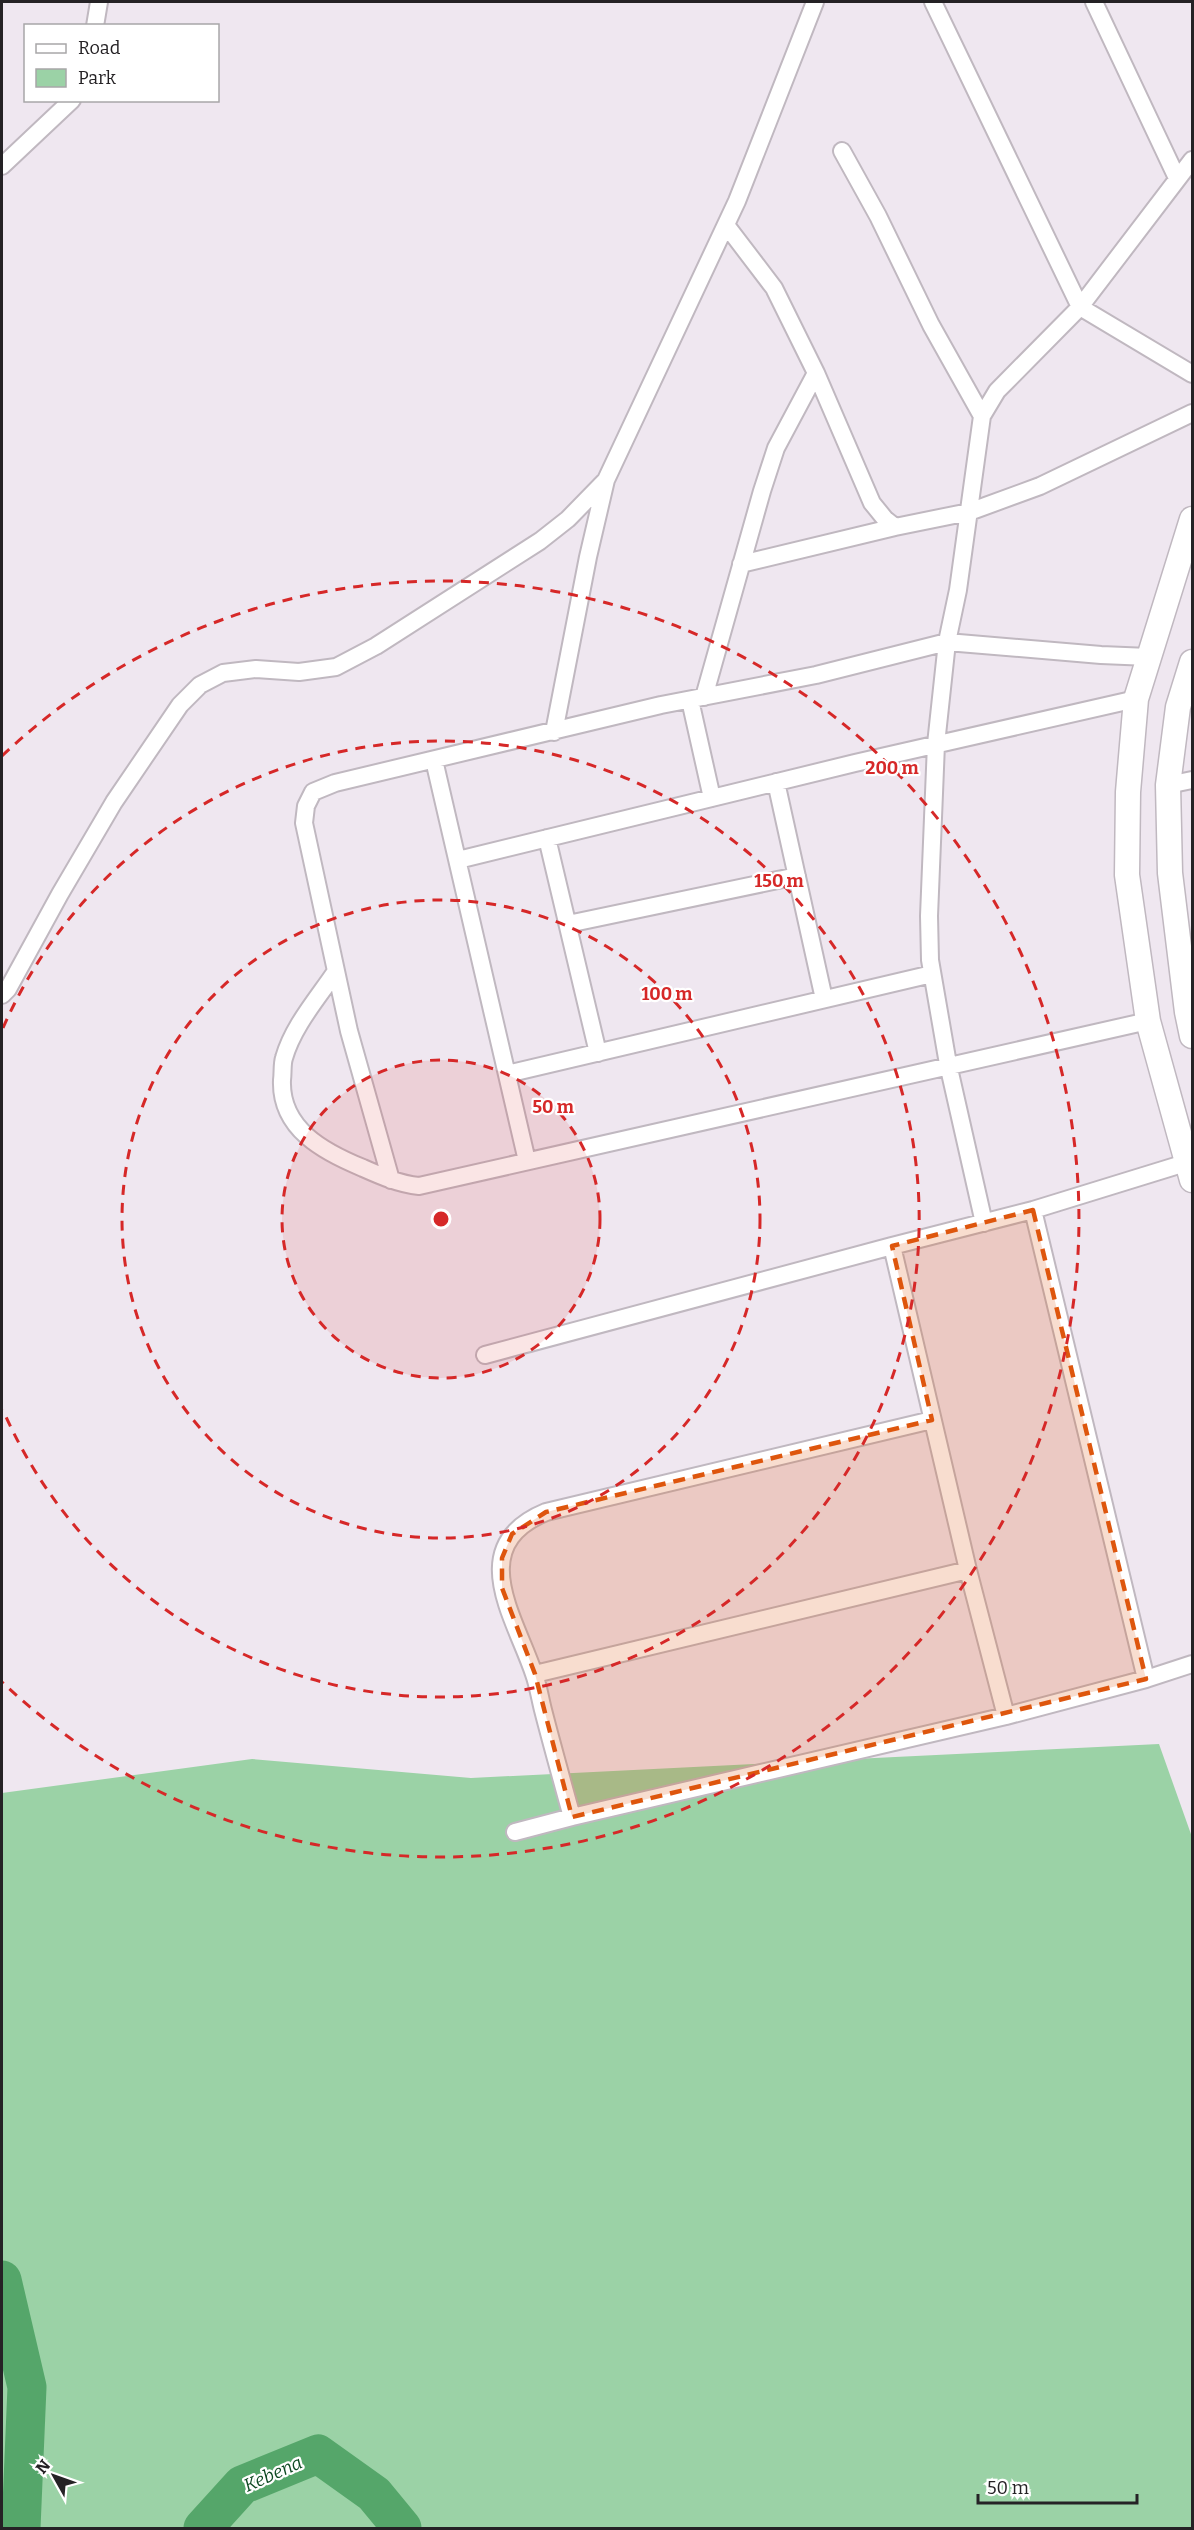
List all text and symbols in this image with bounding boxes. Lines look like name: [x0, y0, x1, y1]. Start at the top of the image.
legend: [24, 24, 219, 102]
text: Road: [78, 37, 121, 59]
text: Park: [78, 67, 117, 89]
text: 200 m: [865, 757, 919, 779]
text: 150 m: [754, 870, 804, 892]
text: 100 m: [641, 983, 693, 1005]
text: 50 m: [532, 1096, 574, 1118]
centre of rings: [431, 1209, 451, 1229]
north arrow: [24, 2446, 84, 2506]
water label: Kebena: [240, 2451, 306, 2497]
text: N: [32, 2456, 54, 2478]
scale bar: [978, 2467, 1137, 2505]
text: 50 m: [987, 2477, 1029, 2499]

